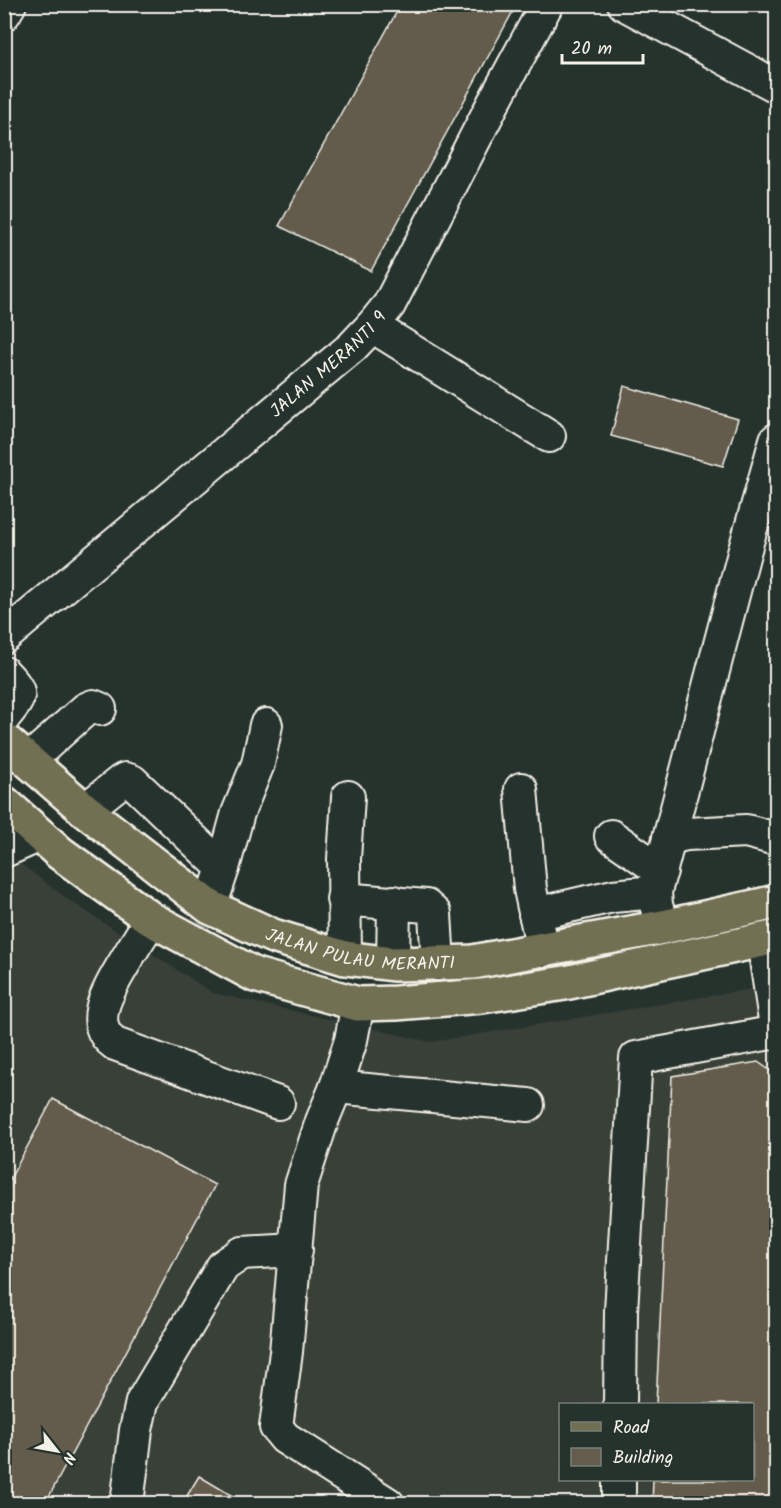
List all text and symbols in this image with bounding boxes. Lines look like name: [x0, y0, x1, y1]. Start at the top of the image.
scale bar: [562, 27, 643, 65]
text: 20 m: [571, 35, 612, 64]
street label: JALAN MERANTI 9: [264, 305, 395, 426]
street label: JALAN PULAU MERANTI: [260, 921, 455, 980]
legend: [559, 1403, 754, 1481]
text: Road: [613, 1414, 650, 1443]
north arrow: [27, 1421, 87, 1481]
text: Building: [613, 1444, 673, 1473]
text: N: [55, 1447, 82, 1469]

